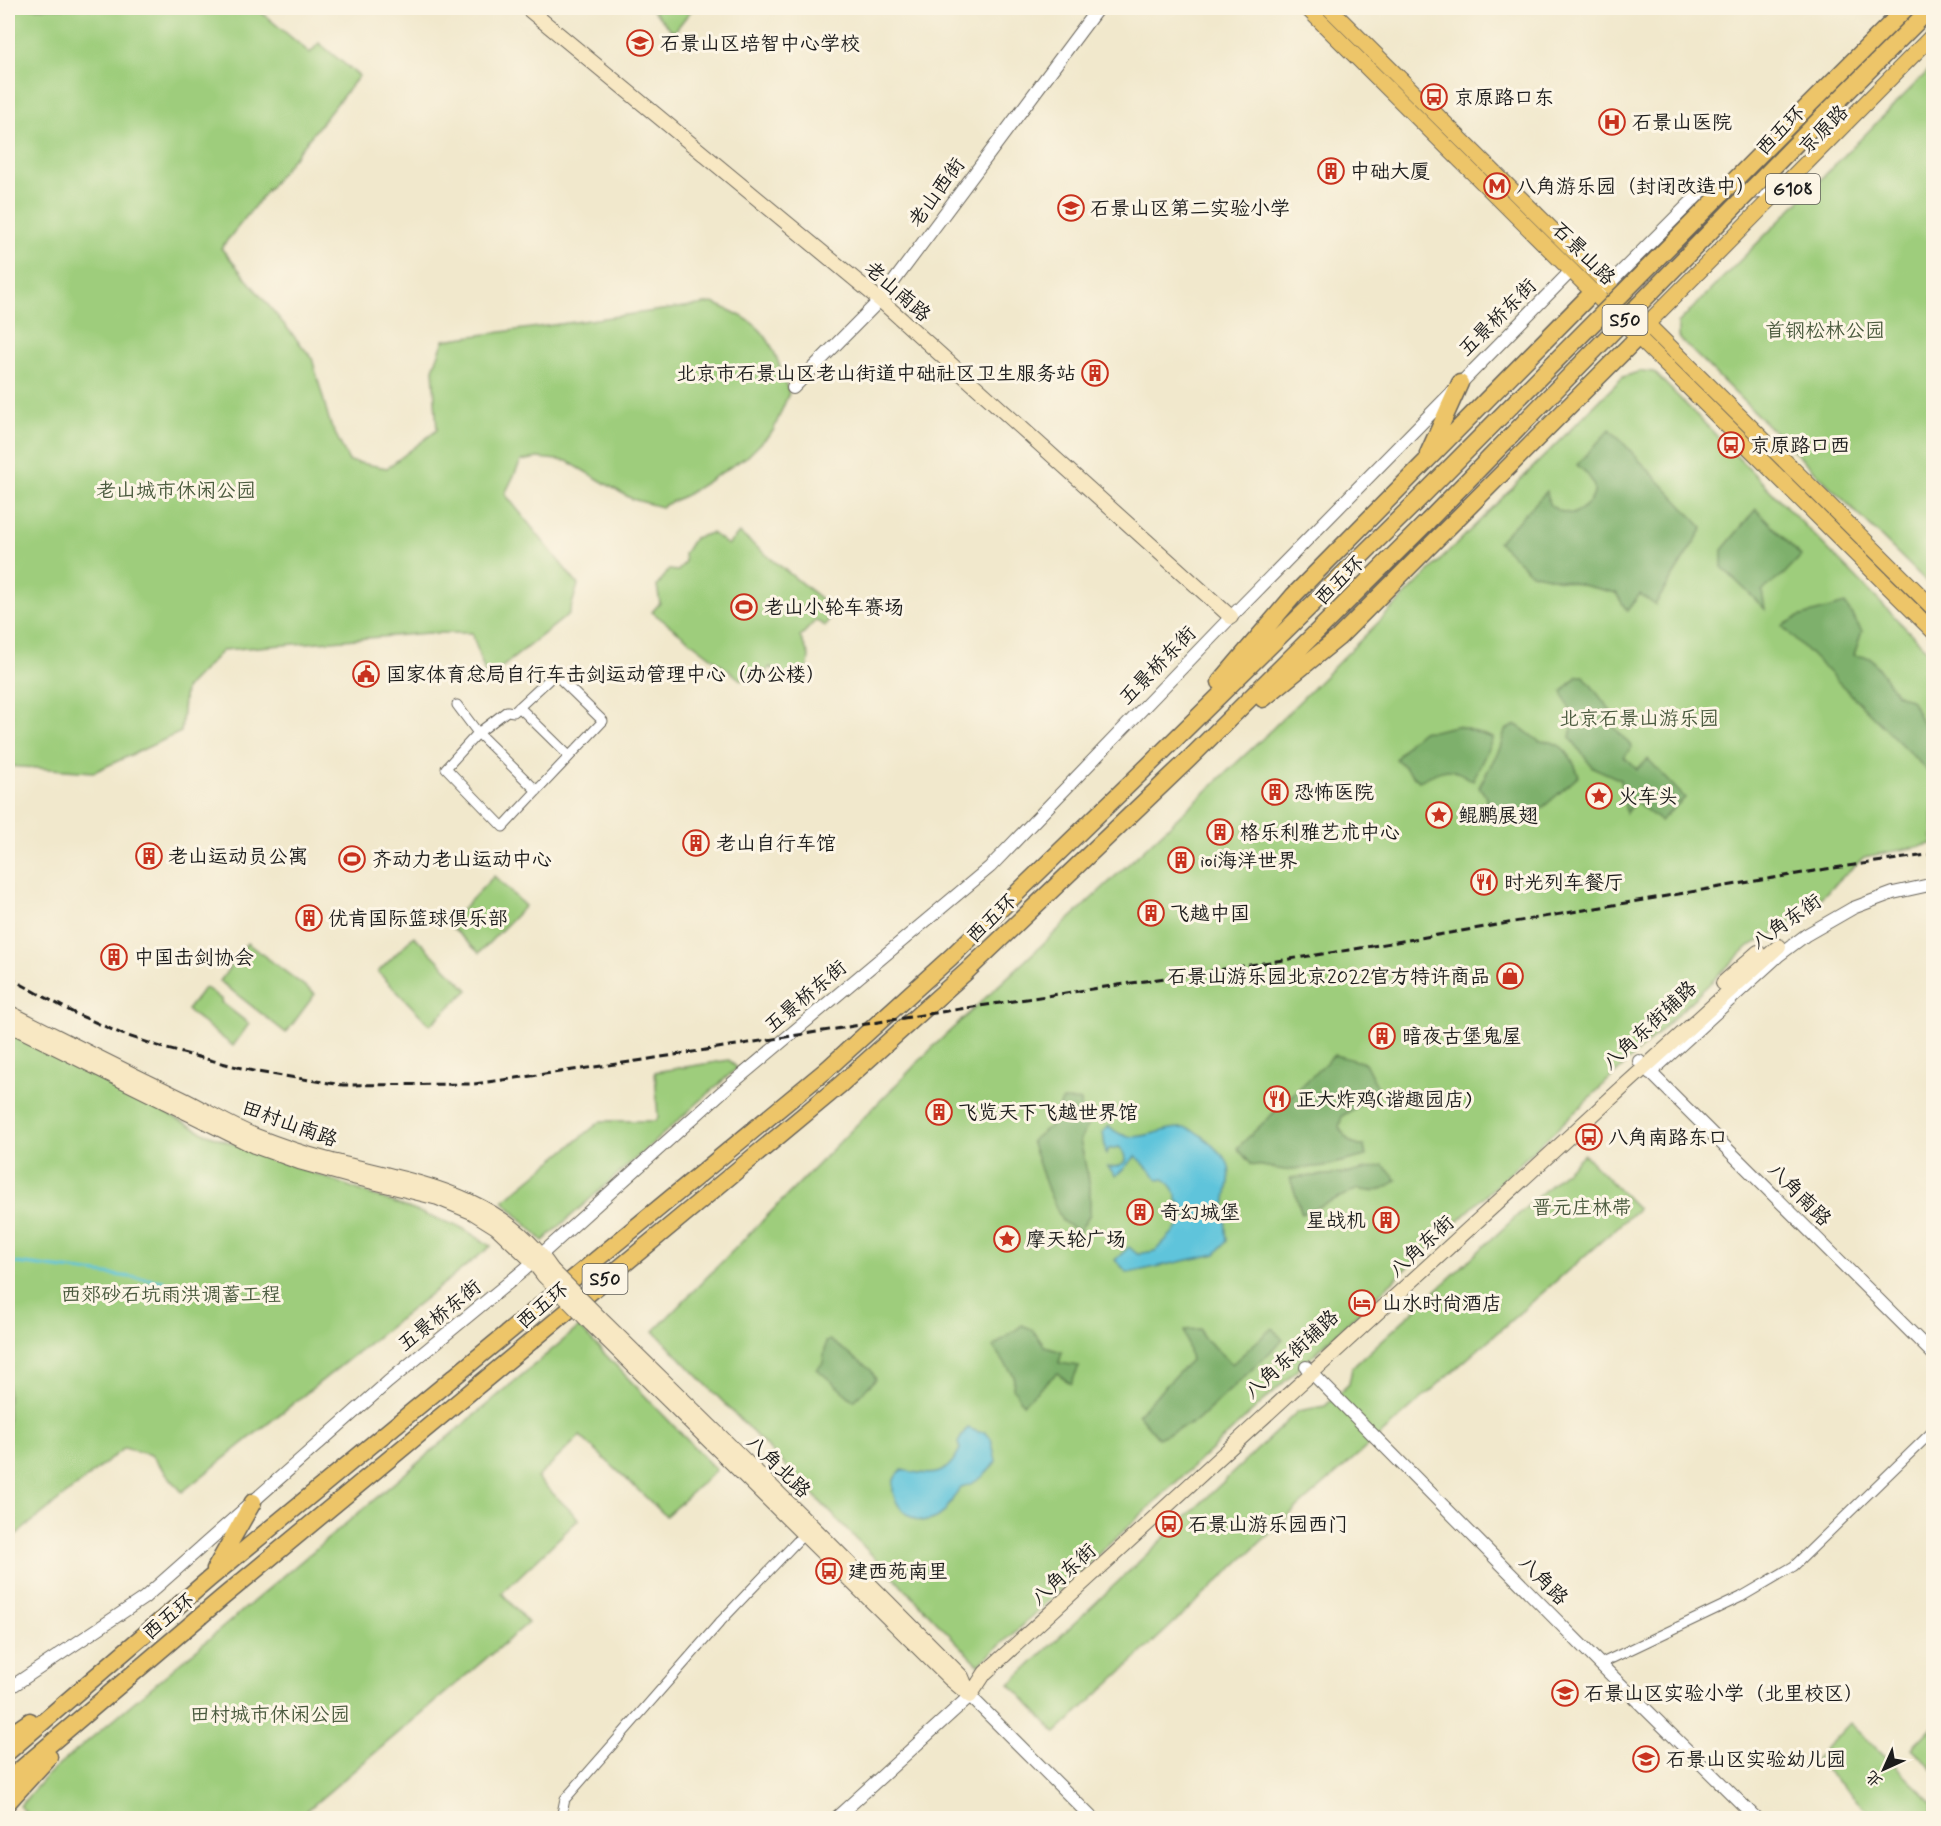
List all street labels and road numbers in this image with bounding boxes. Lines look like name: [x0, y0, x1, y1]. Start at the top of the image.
street label: 京原路: [1793, 99, 1856, 161]
street label: 西五环: [1751, 100, 1812, 162]
street label: 老山西街: [903, 153, 972, 233]
road number: G108: [1766, 174, 1820, 204]
street label: 石景山路: [1545, 216, 1621, 293]
street label: 老山南路: [858, 256, 937, 329]
street label: 五景桥东街: [1453, 273, 1543, 363]
road number: S50: [1602, 305, 1648, 335]
street label: 西五环: [1309, 550, 1371, 612]
street label: 五景桥东街: [1114, 621, 1203, 711]
street label: 八角东街: [1746, 888, 1827, 956]
street label: 西五环: [961, 889, 1023, 950]
street label: 五景桥东街: [759, 955, 853, 1040]
street label: 八角东街辅路: [1597, 975, 1704, 1077]
street label: 田村山南路: [238, 1095, 342, 1155]
street label: 八角南路: [1761, 1157, 1837, 1234]
street label: 八角东街: [1384, 1210, 1460, 1284]
road number: S50: [582, 1264, 628, 1294]
street label: 五景桥东街: [393, 1274, 487, 1358]
street label: 西五环: [511, 1277, 575, 1336]
street label: 八角东街辅路: [1239, 1304, 1346, 1406]
street label: 八角北路: [740, 1430, 817, 1505]
street label: 八角东街: [1026, 1538, 1102, 1612]
street label: 八角路: [1512, 1550, 1574, 1613]
street label: 西五环: [137, 1588, 201, 1647]

